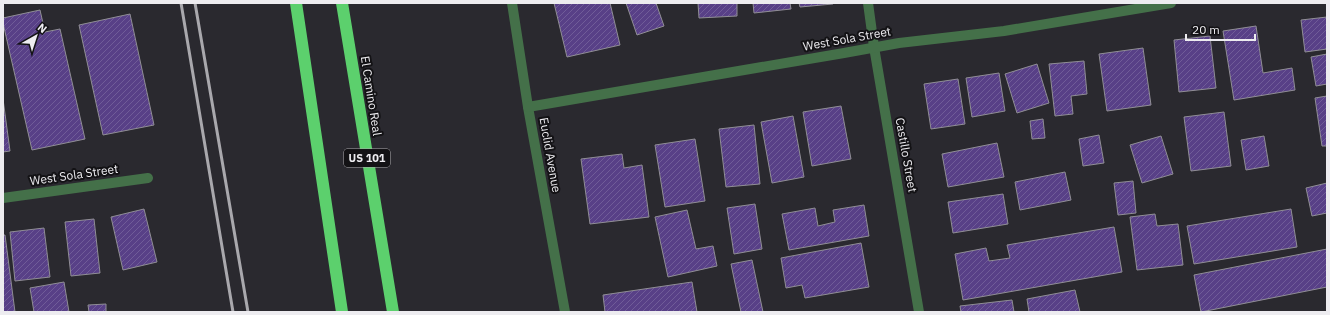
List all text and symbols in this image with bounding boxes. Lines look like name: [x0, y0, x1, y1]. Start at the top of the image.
north arrow: [16, 16, 56, 56]
scale bar: [1186, 16, 1255, 42]
text: N: [35, 20, 50, 36]
text: 20 m: [1192, 22, 1220, 37]
street label: West Sola Street: [802, 23, 892, 54]
street label: El Camino Real: [358, 55, 385, 137]
street label: Euclid Avenue: [537, 116, 565, 194]
street label: Castillo Street: [893, 116, 920, 194]
road number: US 101: [344, 149, 390, 167]
street label: West Sola Street: [29, 161, 119, 188]

